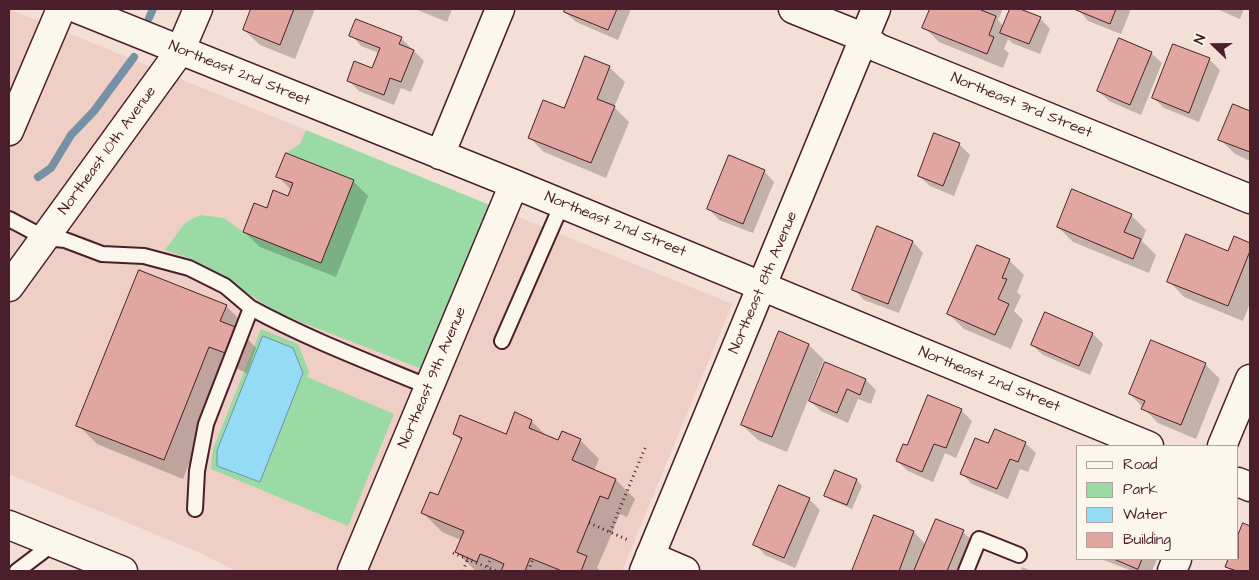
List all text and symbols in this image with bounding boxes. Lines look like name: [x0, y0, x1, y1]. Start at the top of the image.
north arrow: [1189, 20, 1239, 70]
text: N: [1189, 32, 1211, 47]
street label: Northeast 2nd Street: [166, 37, 312, 111]
street label: Northeast 3rd Street: [948, 69, 1094, 143]
street label: Northeast 10th Avenue: [55, 83, 161, 219]
street label: Northeast 2nd Street: [542, 188, 688, 262]
street label: Northeast 8th Avenue: [726, 209, 802, 357]
street label: Northeast 9th Avenue: [395, 305, 471, 451]
street label: Northeast 2nd Street: [916, 343, 1062, 417]
legend: [1076, 445, 1239, 560]
text: Road: [1123, 454, 1157, 475]
text: Park: [1123, 479, 1158, 500]
text: Water: [1123, 504, 1167, 525]
text: Building: [1123, 529, 1171, 550]

